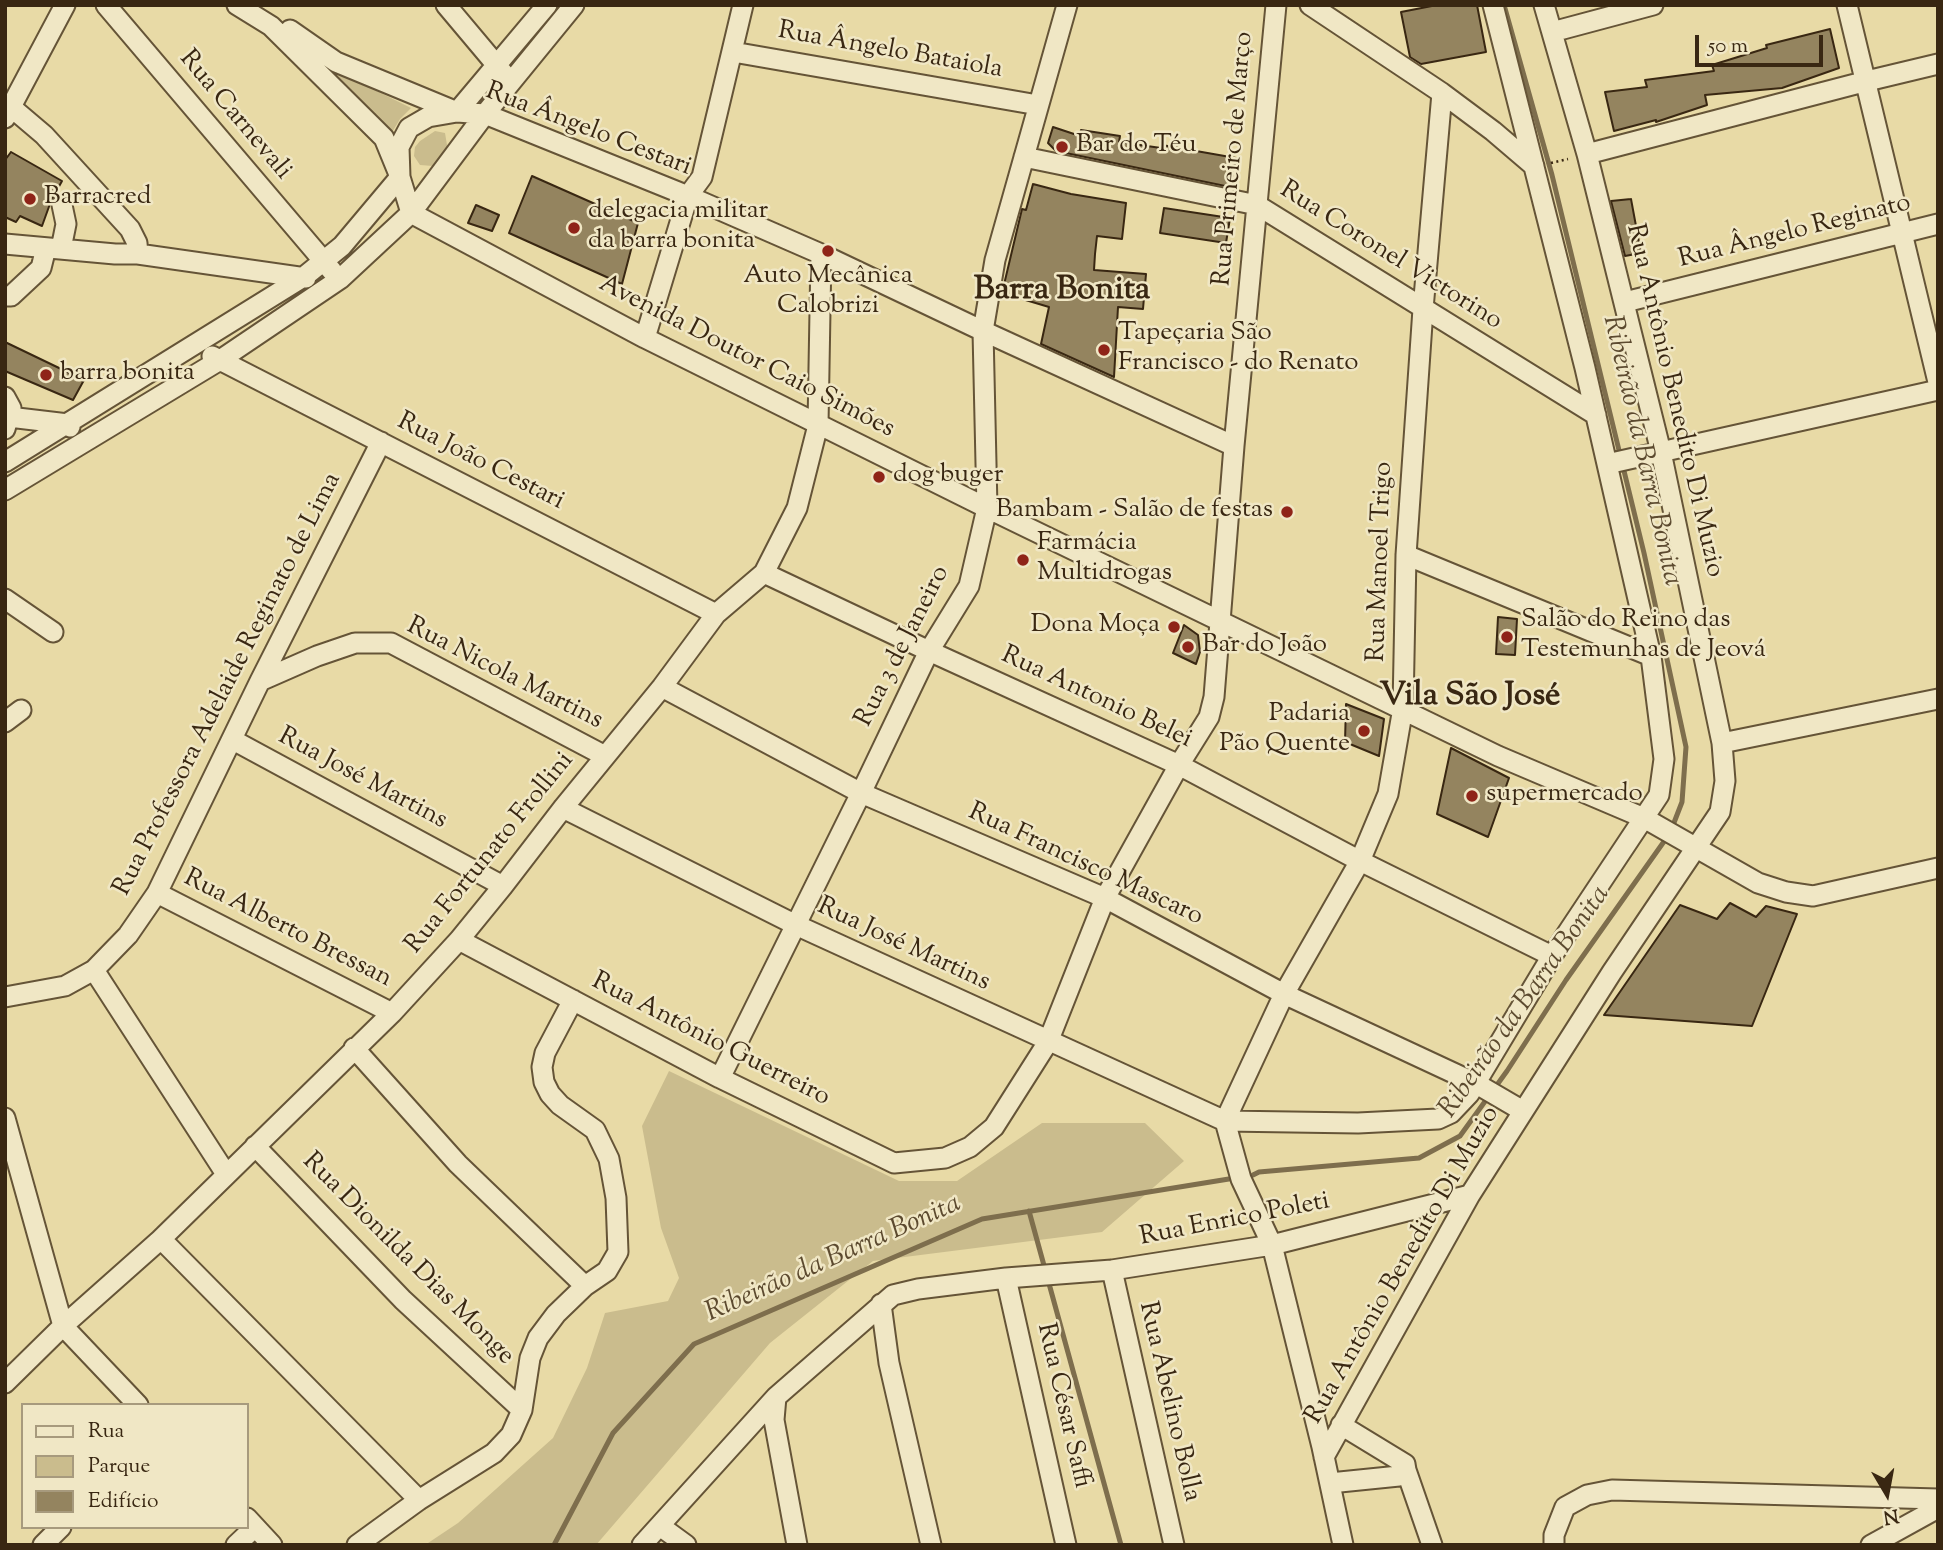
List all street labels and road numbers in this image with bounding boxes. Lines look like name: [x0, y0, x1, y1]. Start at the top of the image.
street label: Rua Ângelo Bataiola: [775, 17, 1005, 87]
street label: Rua Primeiro de Março: [1208, 30, 1262, 288]
street label: Rua Carnevali: [171, 45, 297, 187]
street label: Rua Ângelo Cestari: [481, 77, 695, 185]
street label: Rua Coronel Victorino: [1273, 176, 1507, 338]
street label: Rua Ângelo Reginato: [1676, 189, 1914, 277]
street label: Rua Antônio Benedito Di Muzio: [1617, 221, 1729, 581]
street label: Avenida Doutor Caio Simões: [593, 270, 899, 446]
street label: Rua João Cestari: [391, 407, 569, 519]
street label: Rua Manoel Trigo: [1363, 461, 1401, 663]
street label: Rua Professora Adelaide Reginato de Lima: [108, 468, 350, 902]
street label: Rua 3 de Janeiro: [850, 561, 958, 733]
street label: Rua Nicola Martins: [401, 612, 607, 738]
street label: Rua Antonio Belei: [996, 641, 1196, 757]
street label: Rua José Martins: [272, 722, 452, 838]
street label: Rua Fortunato Frollini: [400, 747, 582, 961]
street label: Rua Francisco Mascaro: [963, 798, 1207, 934]
street label: Rua Alberto Bressan: [178, 864, 396, 996]
street label: Rua José Martins: [812, 892, 994, 1000]
street label: Rua Antônio Guerreiro: [586, 967, 834, 1115]
street label: Rua Antônio Benedito Di Muzio: [1300, 1102, 1508, 1430]
street label: Rua Dionilda Dias Monge: [294, 1147, 520, 1373]
street label: Rua Enrico Poleti: [1137, 1187, 1333, 1255]
street label: Rua Abelino Bolla: [1130, 1299, 1206, 1505]
street label: Rua César Saffi: [1028, 1321, 1096, 1491]

